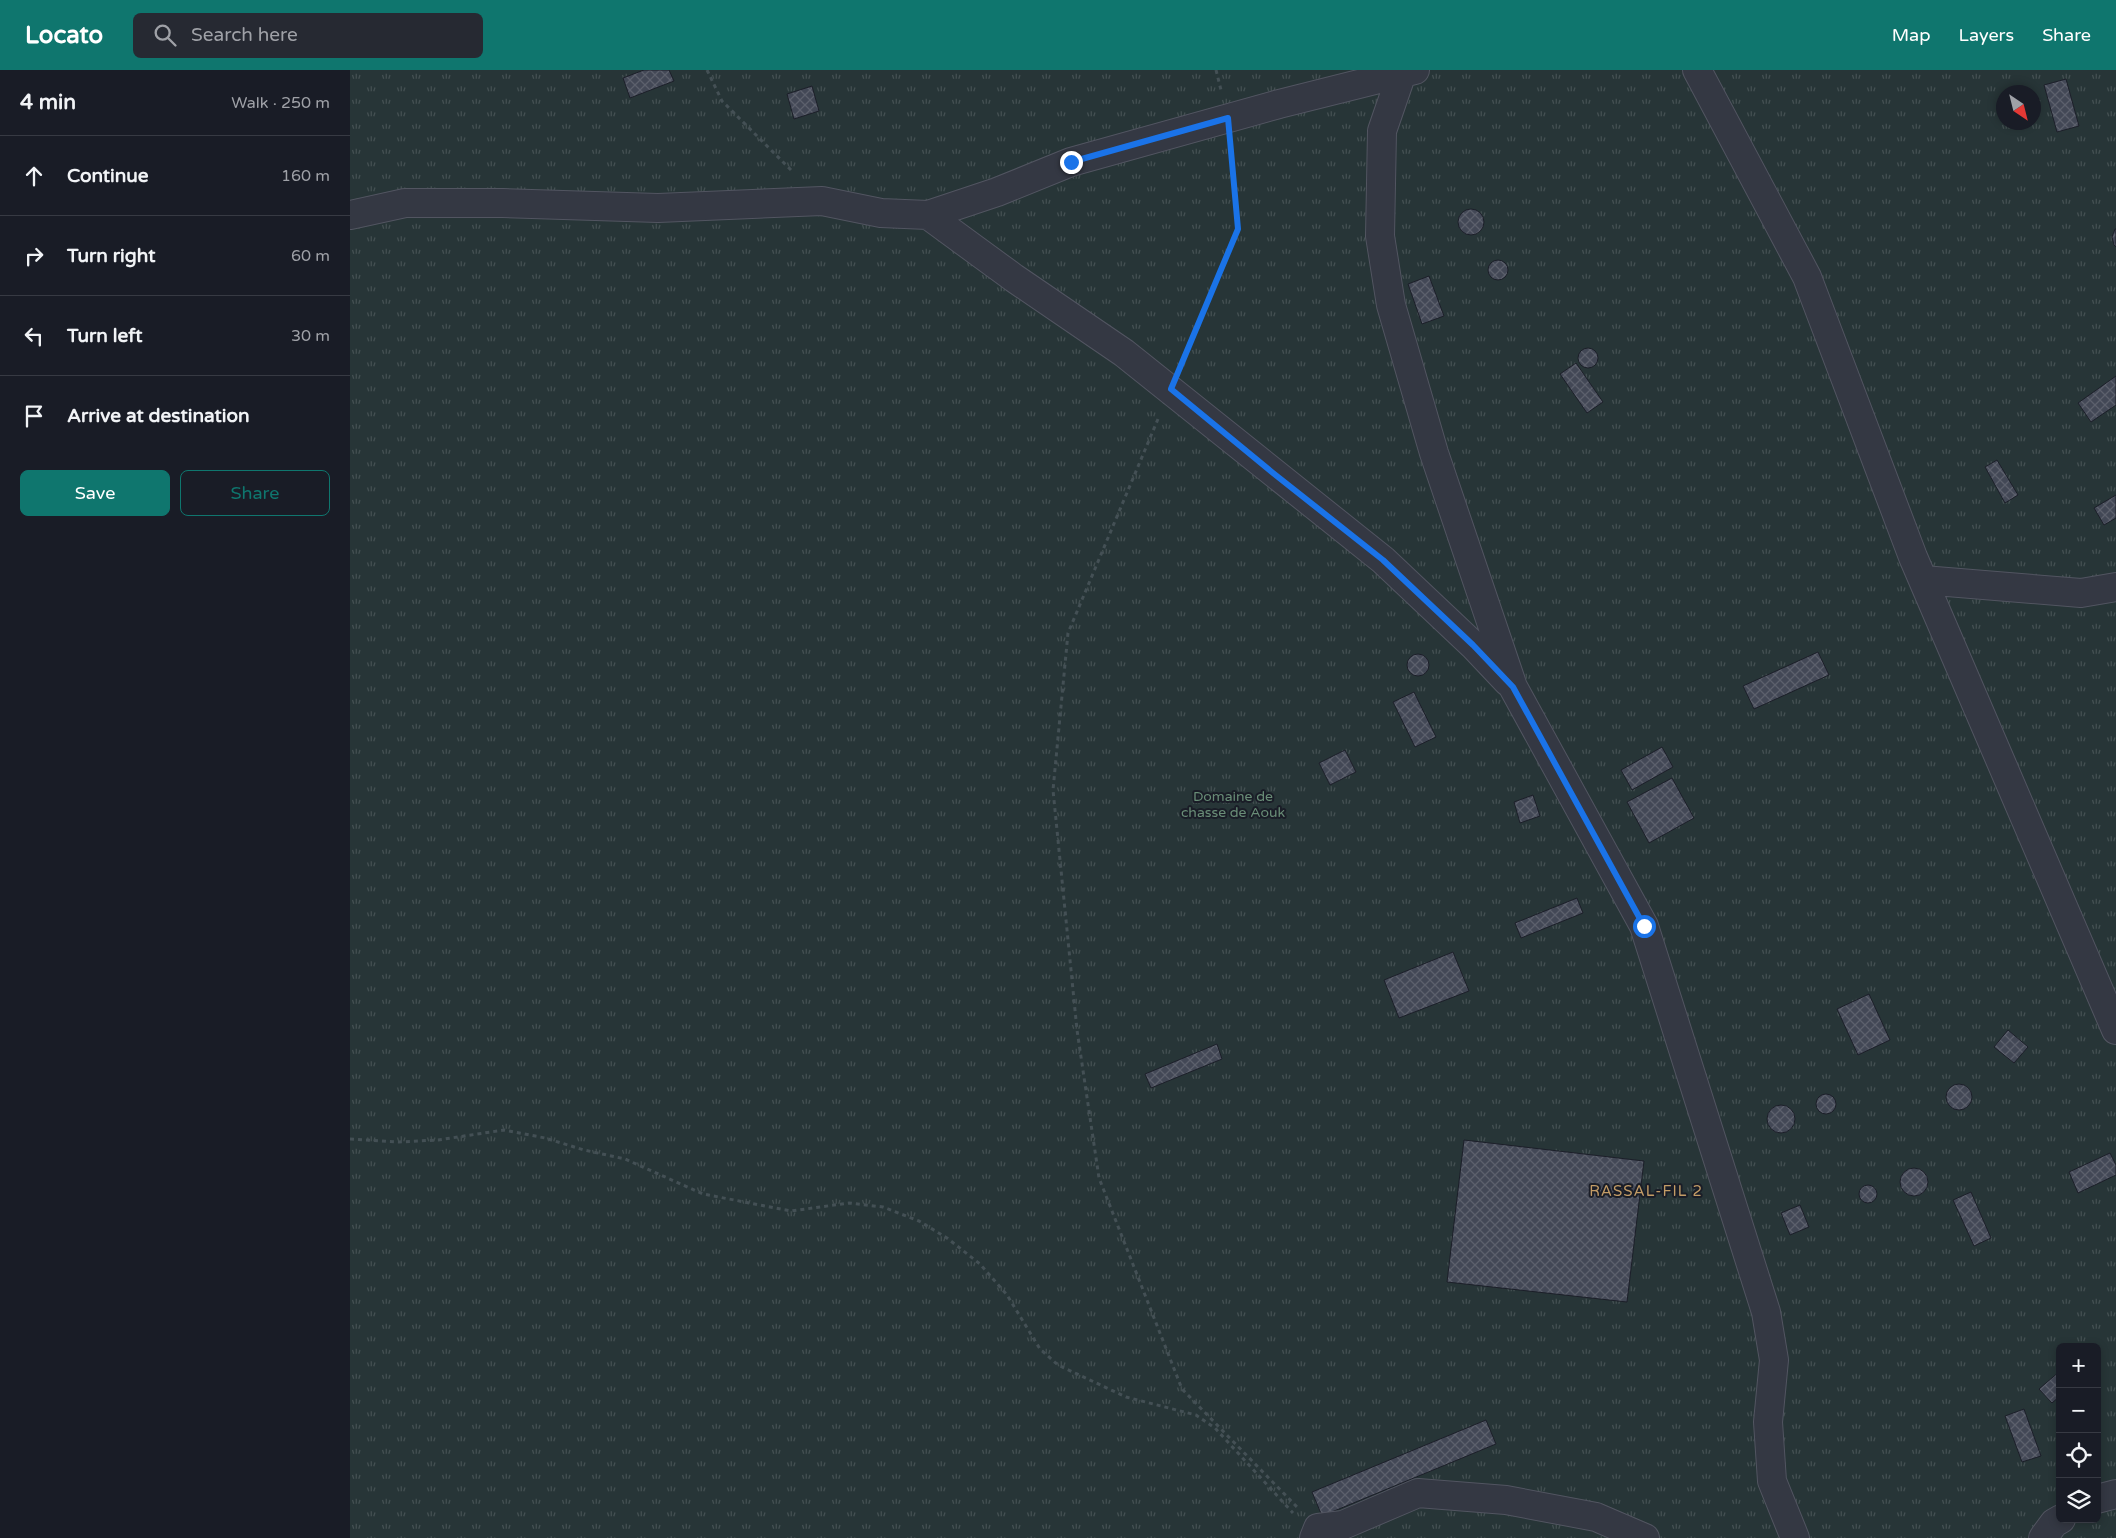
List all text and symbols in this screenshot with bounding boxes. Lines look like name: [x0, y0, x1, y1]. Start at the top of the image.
search box: [133, 13, 483, 58]
text: Locato: [25, 21, 103, 50]
icon: search: [151, 21, 179, 49]
text: Search here: [191, 24, 298, 46]
text: Map: [1892, 24, 1931, 46]
text: Layers: [1959, 24, 2014, 46]
text: Share: [2042, 24, 2091, 46]
north arrow: [1996, 85, 2041, 130]
text: 4 min: [20, 90, 76, 115]
text: Walk · 250 m: [231, 93, 330, 113]
route end: [1060, 151, 1083, 174]
icon: ahead: [20, 162, 48, 190]
text: Continue: [67, 165, 149, 187]
text: 160 m: [281, 166, 330, 186]
icon: right: [20, 242, 48, 270]
text: Turn right: [67, 245, 155, 267]
text: 60 m: [291, 246, 330, 266]
icon: left: [20, 322, 48, 350]
text: Turn left: [67, 325, 143, 347]
text: 30 m: [291, 326, 330, 346]
icon: arrive: [20, 402, 48, 430]
text: Arrive at destination: [67, 405, 250, 427]
button: Save: [20, 470, 170, 516]
button: Share: [180, 470, 330, 516]
park label: Domaine de chasse de Aouk: [1181, 788, 1285, 821]
route start: [1633, 915, 1656, 938]
district label: RASSAL-FIL 2: [1589, 1182, 1703, 1200]
map controls: [2056, 1343, 2101, 1523]
button: +: [2056, 1343, 2101, 1388]
button: −: [2056, 1388, 2101, 1433]
button: locate: [2056, 1433, 2101, 1478]
button: layers: [2056, 1478, 2101, 1523]

